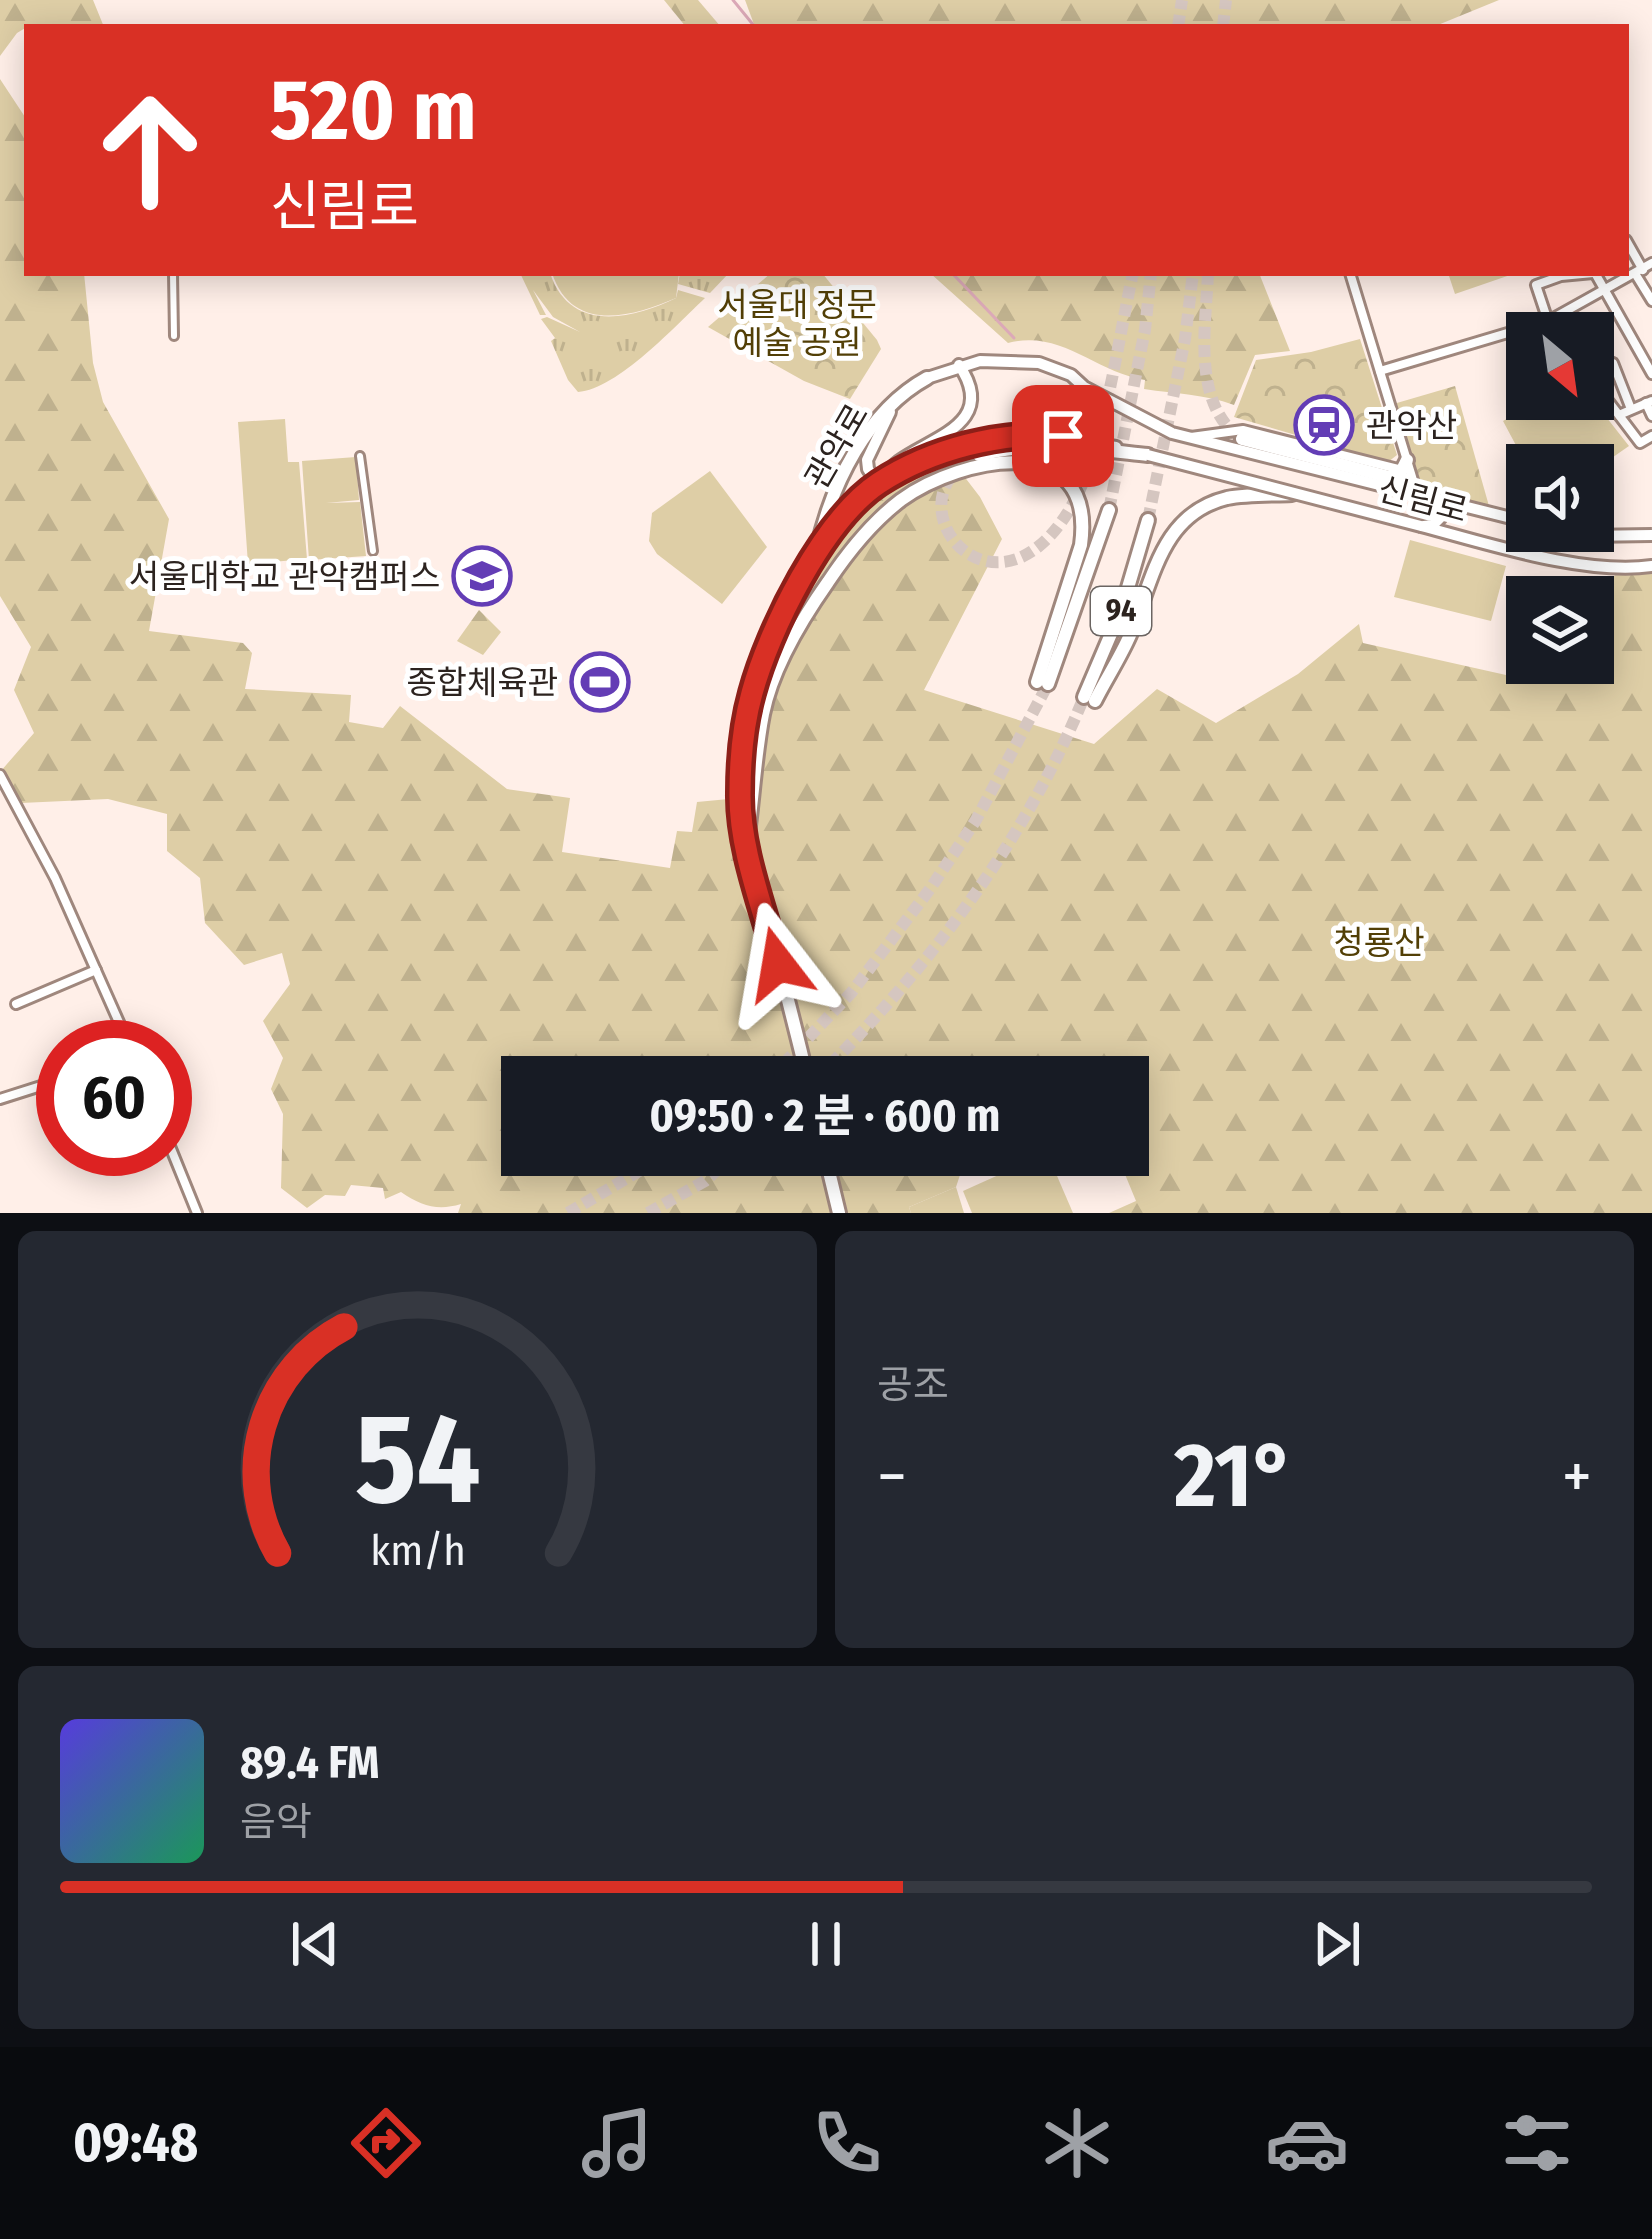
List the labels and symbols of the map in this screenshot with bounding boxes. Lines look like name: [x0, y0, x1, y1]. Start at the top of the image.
park label: 서울대 정문 예술 공원: [717, 285, 877, 363]
north arrow: [1506, 312, 1614, 420]
pin: [1012, 385, 1114, 487]
station icon: 관악산: [1293, 394, 1355, 456]
street label: 관악로: [797, 397, 877, 496]
place label: 관악산: [1366, 406, 1457, 446]
street label: 신림로: [1374, 469, 1472, 531]
school or university icon: 서울대학교 관악캠퍼스: [451, 545, 513, 607]
place label: 서울대학교 관악캠퍼스: [129, 557, 440, 597]
road number: 94: [1091, 587, 1151, 635]
sports icon: 종합체육관: [569, 651, 631, 713]
place label: 종합체육관: [406, 663, 558, 703]
position arrow: [715, 901, 841, 1027]
park label: 청룡산: [1333, 923, 1425, 963]
speed limit sign: 60: [36, 1020, 192, 1176]

